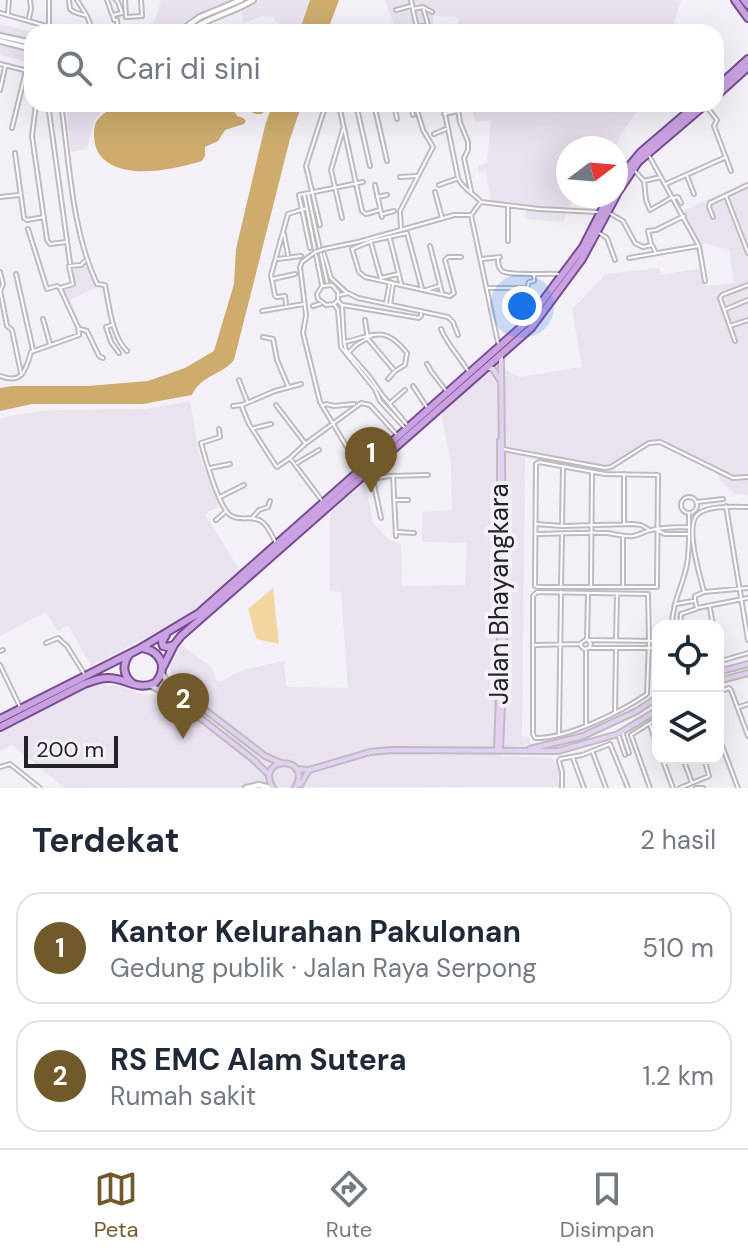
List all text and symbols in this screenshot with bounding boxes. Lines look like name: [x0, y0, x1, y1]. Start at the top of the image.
search box: [24, 24, 724, 112]
icon: search: [52, 46, 96, 90]
text: Cari di sini: [116, 49, 261, 88]
north arrow: [556, 136, 628, 208]
your location: [502, 286, 542, 326]
pin: 1: [345, 427, 397, 493]
street label: Jalan Bhayangkara: [482, 483, 516, 705]
map controls: [652, 620, 724, 764]
button: locate: [652, 620, 724, 692]
pin: 2: [157, 673, 209, 739]
button: layers: [652, 692, 724, 764]
scale bar: [24, 732, 118, 768]
text: 200 m: [36, 735, 104, 764]
text: Terdekat: [32, 818, 180, 863]
text: 2 hasil: [640, 823, 716, 857]
text: Kantor Kelurahan Pakulonan: [110, 912, 521, 951]
text: 1: [55, 931, 65, 965]
text: 510 m: [642, 931, 714, 965]
text: Gedung publik · Jalan Raya Serpong: [110, 951, 537, 985]
text: RS EMC Alam Sutera: [110, 1040, 407, 1079]
text: 2: [52, 1059, 68, 1093]
text: 1.2 km: [643, 1059, 714, 1093]
text: Rumah sakit: [110, 1079, 256, 1113]
tab: Peta: [94, 1167, 139, 1244]
tab: Rute: [326, 1167, 372, 1244]
tab: Disimpan: [560, 1167, 654, 1244]

